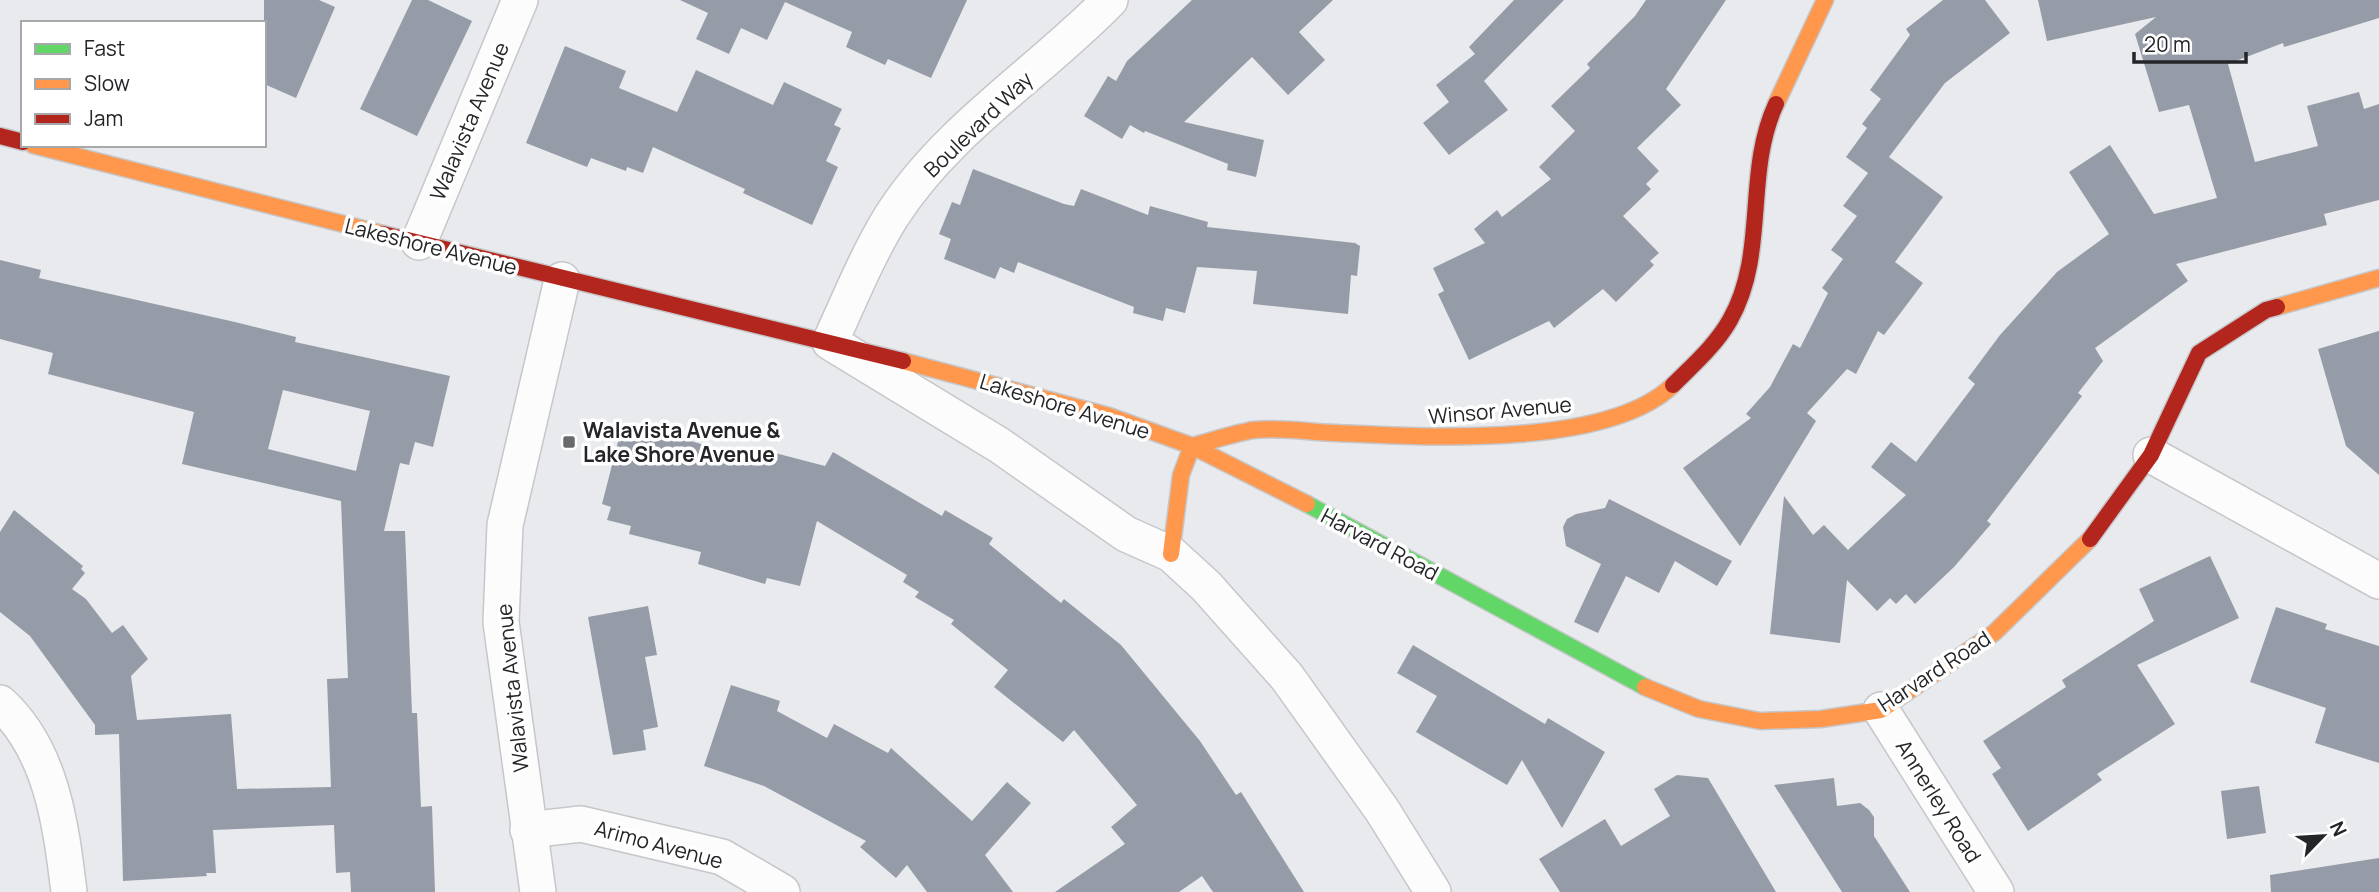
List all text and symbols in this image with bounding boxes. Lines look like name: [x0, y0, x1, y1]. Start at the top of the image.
legend: [21, 21, 266, 147]
scale bar: [2134, 21, 2246, 65]
text: 20 m: [2144, 30, 2191, 58]
text: Fast: [84, 34, 125, 62]
street label: Walavista Avenue: [423, 38, 515, 204]
street label: Boulevard Way: [918, 65, 1038, 183]
text: Slow: [84, 69, 130, 97]
text: Jam: [84, 104, 123, 132]
street label: Lakeshore Avenue: [342, 211, 520, 281]
street label: Lakeshore Avenue: [977, 367, 1153, 445]
street label: Winsor Avenue: [1427, 390, 1573, 430]
place label: Walavista Avenue & Lake Shore Avenue: [583, 416, 780, 468]
marker: Walavista Avenue & Lake Shore Avenue: [561, 434, 577, 450]
street label: Harvard Road: [1316, 501, 1444, 587]
street label: Walavista Avenue: [489, 602, 535, 774]
street label: Harvard Road: [1872, 624, 1996, 718]
street label: Annerley Road: [1890, 734, 1988, 868]
north arrow: [2288, 801, 2358, 871]
street label: Arimo Avenue: [592, 813, 726, 875]
text: N: [2324, 817, 2353, 840]

